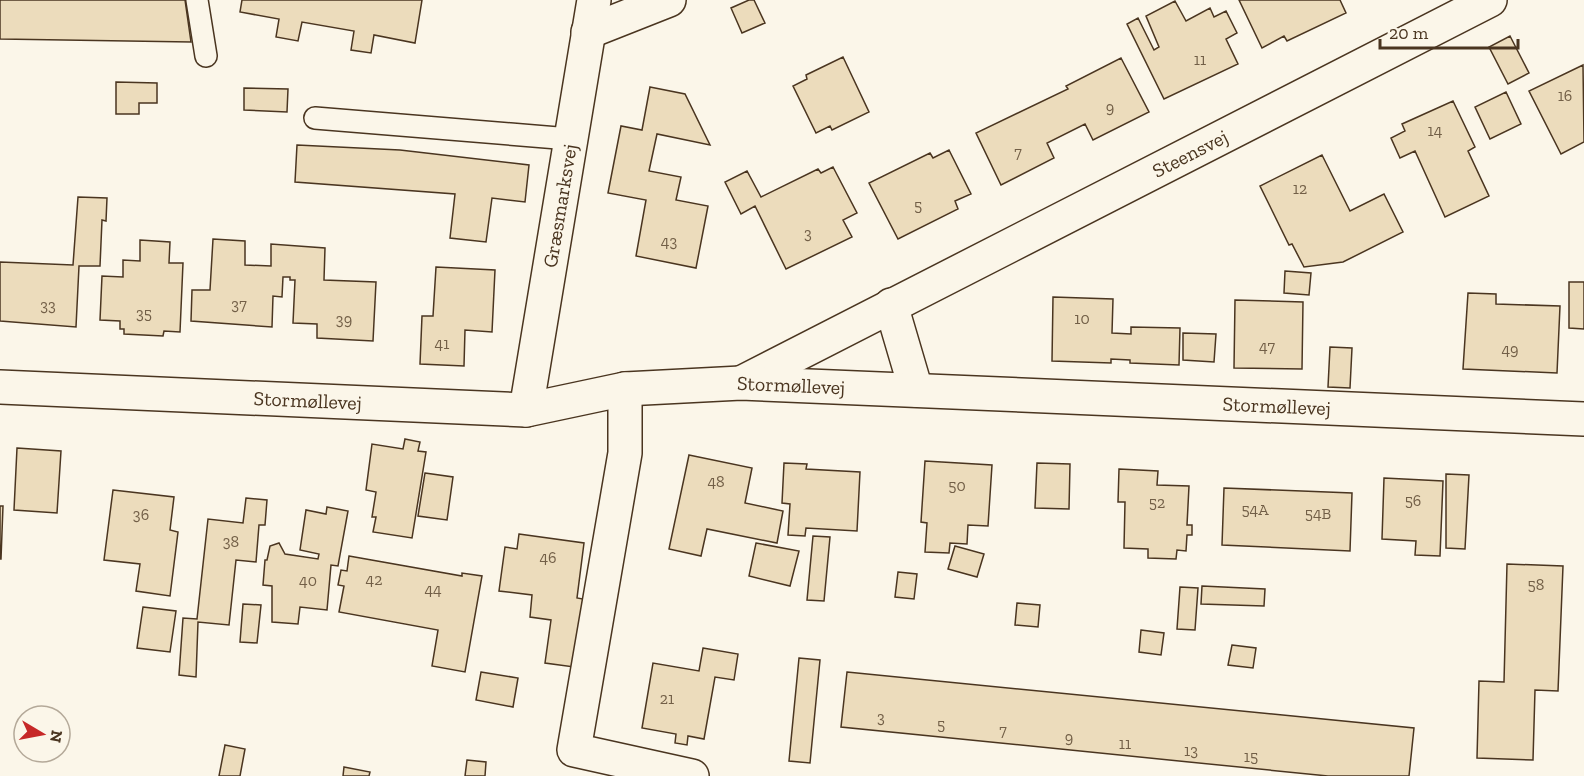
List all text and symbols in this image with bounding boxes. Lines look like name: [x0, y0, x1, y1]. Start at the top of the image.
scale bar: [1380, 12, 1518, 50]
text: 20 m: [1389, 22, 1429, 44]
house number: 11: [1194, 50, 1206, 69]
house number: 16: [1558, 86, 1572, 105]
house number: 9: [1106, 98, 1114, 117]
house number: 14: [1428, 121, 1443, 140]
street label: Steensvej: [1148, 124, 1232, 183]
street label: Græsmarksvej: [538, 142, 582, 269]
house number: 7: [1014, 143, 1022, 162]
house number: 12: [1293, 179, 1307, 198]
house number: 5: [914, 196, 922, 215]
house number: 3: [804, 224, 812, 243]
house number: 43: [661, 232, 677, 251]
house number: 37: [231, 295, 247, 314]
house number: 33: [40, 296, 56, 315]
house number: 35: [136, 304, 152, 323]
house number: 10: [1074, 309, 1090, 328]
house number: 39: [336, 310, 352, 329]
house number: 41: [435, 334, 449, 353]
house number: 47: [1259, 337, 1275, 356]
house number: 49: [1501, 340, 1519, 359]
street label: Stormøllevej: [736, 371, 846, 399]
street label: Stormøllevej: [253, 386, 362, 415]
street label: Stormøllevej: [1222, 392, 1331, 420]
house number: 48: [707, 472, 725, 491]
house number: 50: [948, 476, 966, 495]
house number: 56: [1405, 491, 1421, 510]
house number: 52: [1149, 493, 1165, 512]
house number: 54A: [1241, 500, 1269, 519]
house number: 54B: [1305, 504, 1332, 523]
house number: 36: [133, 505, 149, 524]
house number: 38: [223, 532, 239, 551]
house number: 46: [539, 548, 557, 567]
house number: 42: [366, 570, 382, 589]
house number: 40: [299, 571, 317, 590]
house number: 58: [1528, 575, 1544, 594]
house number: 44: [424, 580, 442, 599]
house number: 21: [660, 689, 674, 708]
north arrow: [12, 704, 72, 764]
house number: 3: [877, 708, 885, 727]
house number: 5: [937, 715, 945, 734]
house number: 7: [999, 721, 1007, 740]
house number: 9: [1065, 728, 1073, 747]
text: N: [46, 729, 67, 744]
house number: 11: [1119, 734, 1131, 753]
house number: 13: [1184, 741, 1198, 760]
house number: 15: [1244, 747, 1258, 766]

